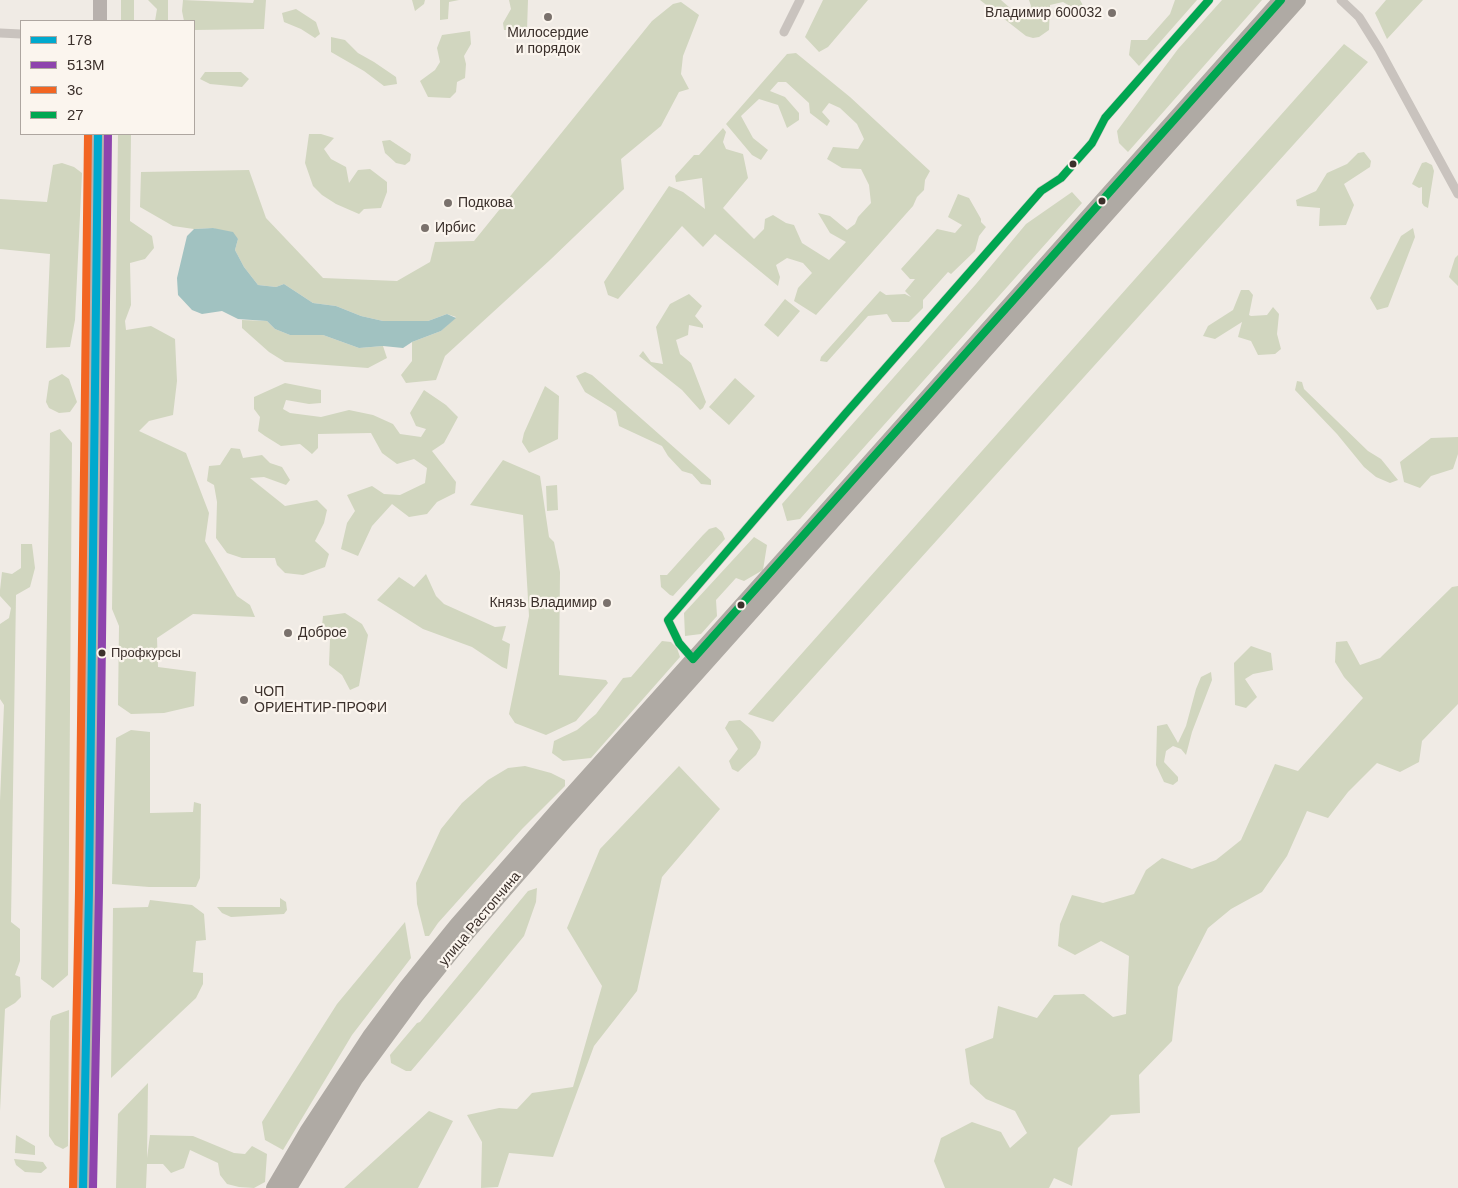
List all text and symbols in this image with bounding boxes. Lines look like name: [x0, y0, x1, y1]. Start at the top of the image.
place label: Владимир 600032: [985, 5, 1102, 21]
marker: Владимир 600032: [1106, 7, 1118, 19]
marker: Милосердие и порядок: [542, 11, 554, 23]
legend: [20, 20, 195, 135]
place label: Милосердие и порядок: [507, 25, 589, 58]
text: 178: [67, 31, 92, 48]
text: 513М: [67, 56, 105, 73]
text: 3с: [67, 81, 83, 98]
text: 27: [67, 106, 84, 123]
unlabelled marker: [1068, 159, 1078, 169]
place label: Подкова: [458, 195, 513, 211]
unlabelled marker: [1097, 196, 1107, 206]
marker: Подкова: [442, 197, 454, 209]
place label: Ирбис: [435, 220, 476, 236]
marker: Ирбис: [419, 222, 431, 234]
place label: Князь Владимир: [489, 595, 597, 611]
marker: Князь Владимир: [601, 597, 613, 609]
unlabelled marker: [736, 600, 746, 610]
place label: Доброе: [298, 625, 347, 641]
marker: Доброе: [282, 627, 294, 639]
place label: Профкурсы: [111, 645, 181, 661]
marker: Профкурсы: [97, 648, 107, 658]
place label: ЧОП ОРИЕНТИР-ПРОФИ: [254, 684, 387, 716]
marker: ЧОП ОРИЕНТИР-ПРОФИ: [238, 694, 250, 706]
street label: улица Растопчина: [436, 868, 524, 970]

